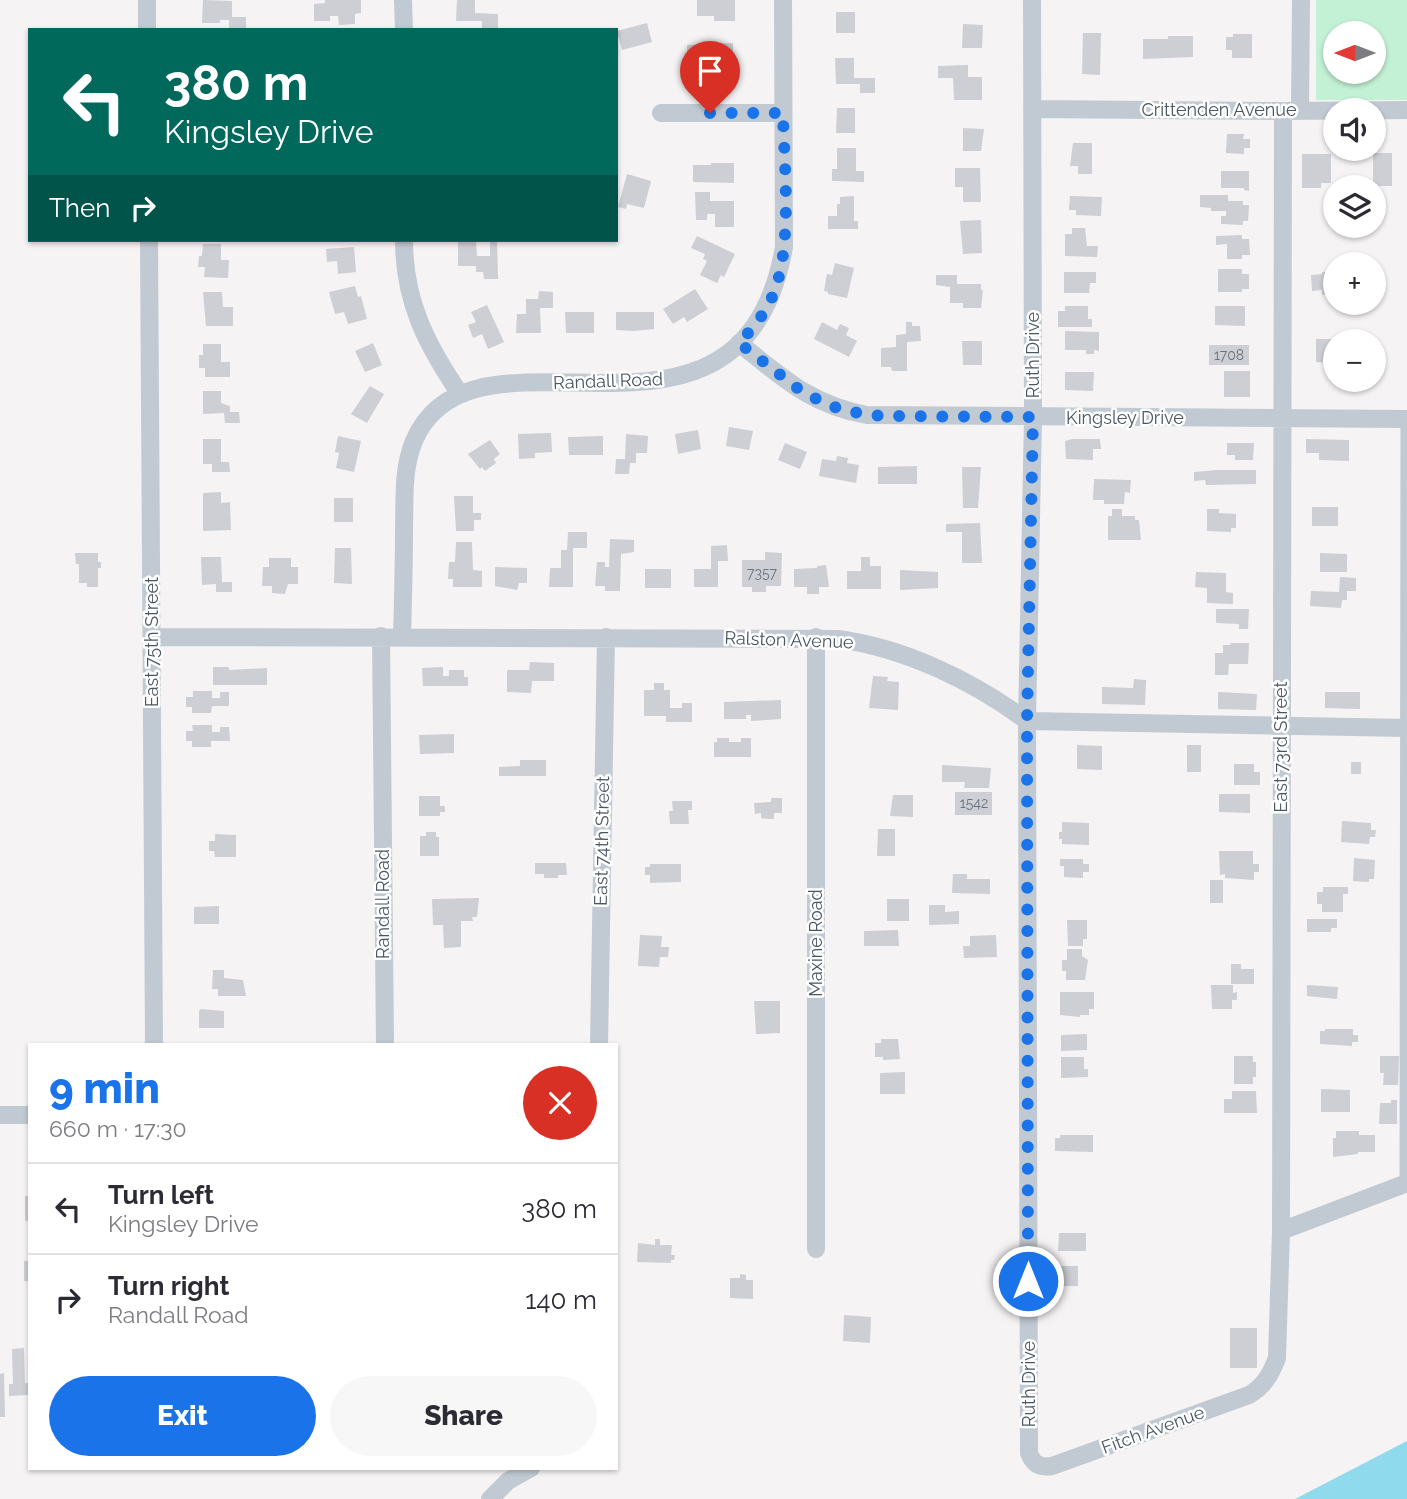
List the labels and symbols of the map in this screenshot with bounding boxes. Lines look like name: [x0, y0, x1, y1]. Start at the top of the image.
north arrow: [1323, 21, 1386, 84]
pin: [680, 41, 740, 113]
street label: Crittenden Avenue: [1141, 99, 1297, 120]
street label: Ruth Drive: [1022, 311, 1043, 398]
house number: 1708: [1214, 347, 1244, 363]
street label: Randall Road: [553, 368, 663, 393]
street label: Kingsley Drive: [1066, 407, 1184, 428]
house number: 7357: [747, 565, 778, 581]
street label: East 75th Street: [141, 577, 162, 707]
street label: Ralston Avenue: [724, 627, 854, 652]
street label: East 73rd Street: [1270, 681, 1291, 813]
street label: East 74th Street: [590, 776, 613, 906]
house number: 1542: [960, 795, 988, 811]
street label: Randall Road: [372, 849, 393, 959]
street label: Maxine Road: [805, 889, 826, 997]
position arrow: [991, 1244, 1065, 1318]
street label: Ruth Drive: [1018, 1340, 1039, 1427]
street label: Fitch Avenue: [1099, 1401, 1208, 1458]

